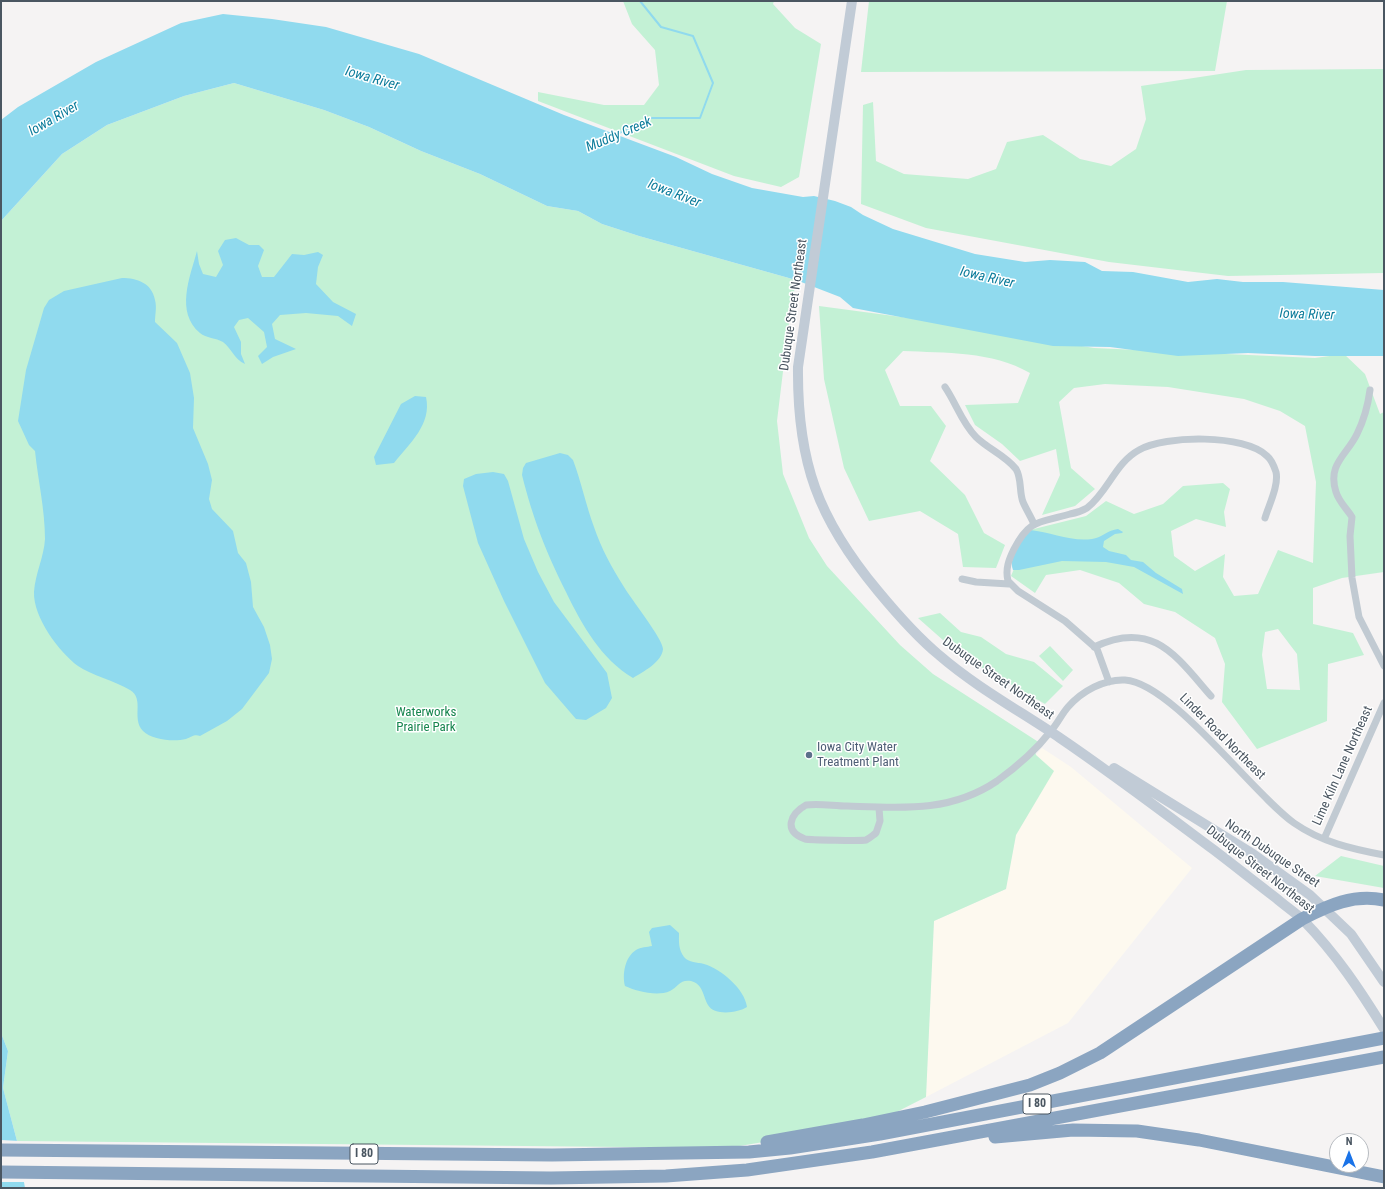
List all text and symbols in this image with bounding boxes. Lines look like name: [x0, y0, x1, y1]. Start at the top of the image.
water label: Iowa River: [343, 63, 401, 95]
water label: Iowa River: [26, 98, 82, 140]
water label: Muddy Creek: [584, 114, 654, 156]
water label: Iowa River: [645, 176, 703, 212]
street label: Dubuque Street Northeast: [777, 238, 811, 372]
water label: Iowa River: [958, 264, 1016, 292]
water label: Iowa River: [1279, 306, 1335, 324]
street label: Dubuque Street Northeast: [939, 635, 1057, 723]
street label: Linder Road Northeast: [1176, 691, 1268, 783]
street label: Lime Kiln Lane Northeast: [1310, 704, 1376, 828]
park label: Waterworks Prairie Park: [396, 705, 456, 736]
place label: Iowa City Water Treatment Plant: [817, 740, 899, 771]
marker: Iowa City Water Treatment Plant: [804, 750, 814, 760]
street label: North Dubuque Street: [1222, 817, 1322, 891]
street label: Dubuque Street Northeast: [1203, 823, 1317, 917]
road number: I 80: [1023, 1094, 1051, 1114]
north arrow: [1329, 1133, 1369, 1173]
text: N: [1346, 1135, 1352, 1148]
road number: I 80: [350, 1144, 378, 1164]

